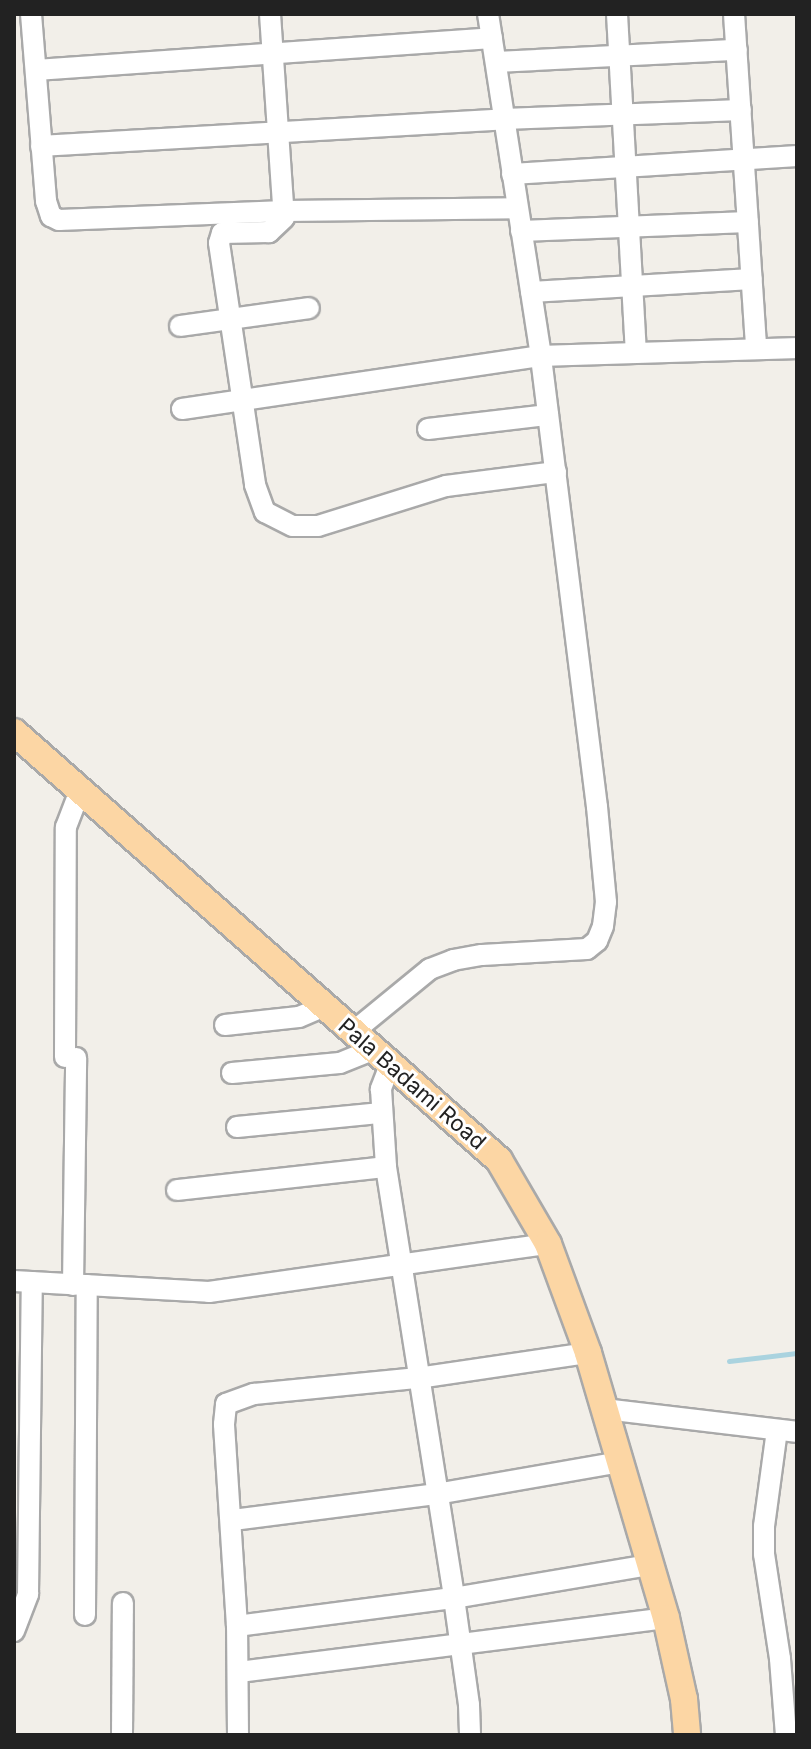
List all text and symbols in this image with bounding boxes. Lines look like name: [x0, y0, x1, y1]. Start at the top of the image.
street label: Pala Badami Road: [333, 1013, 491, 1155]

